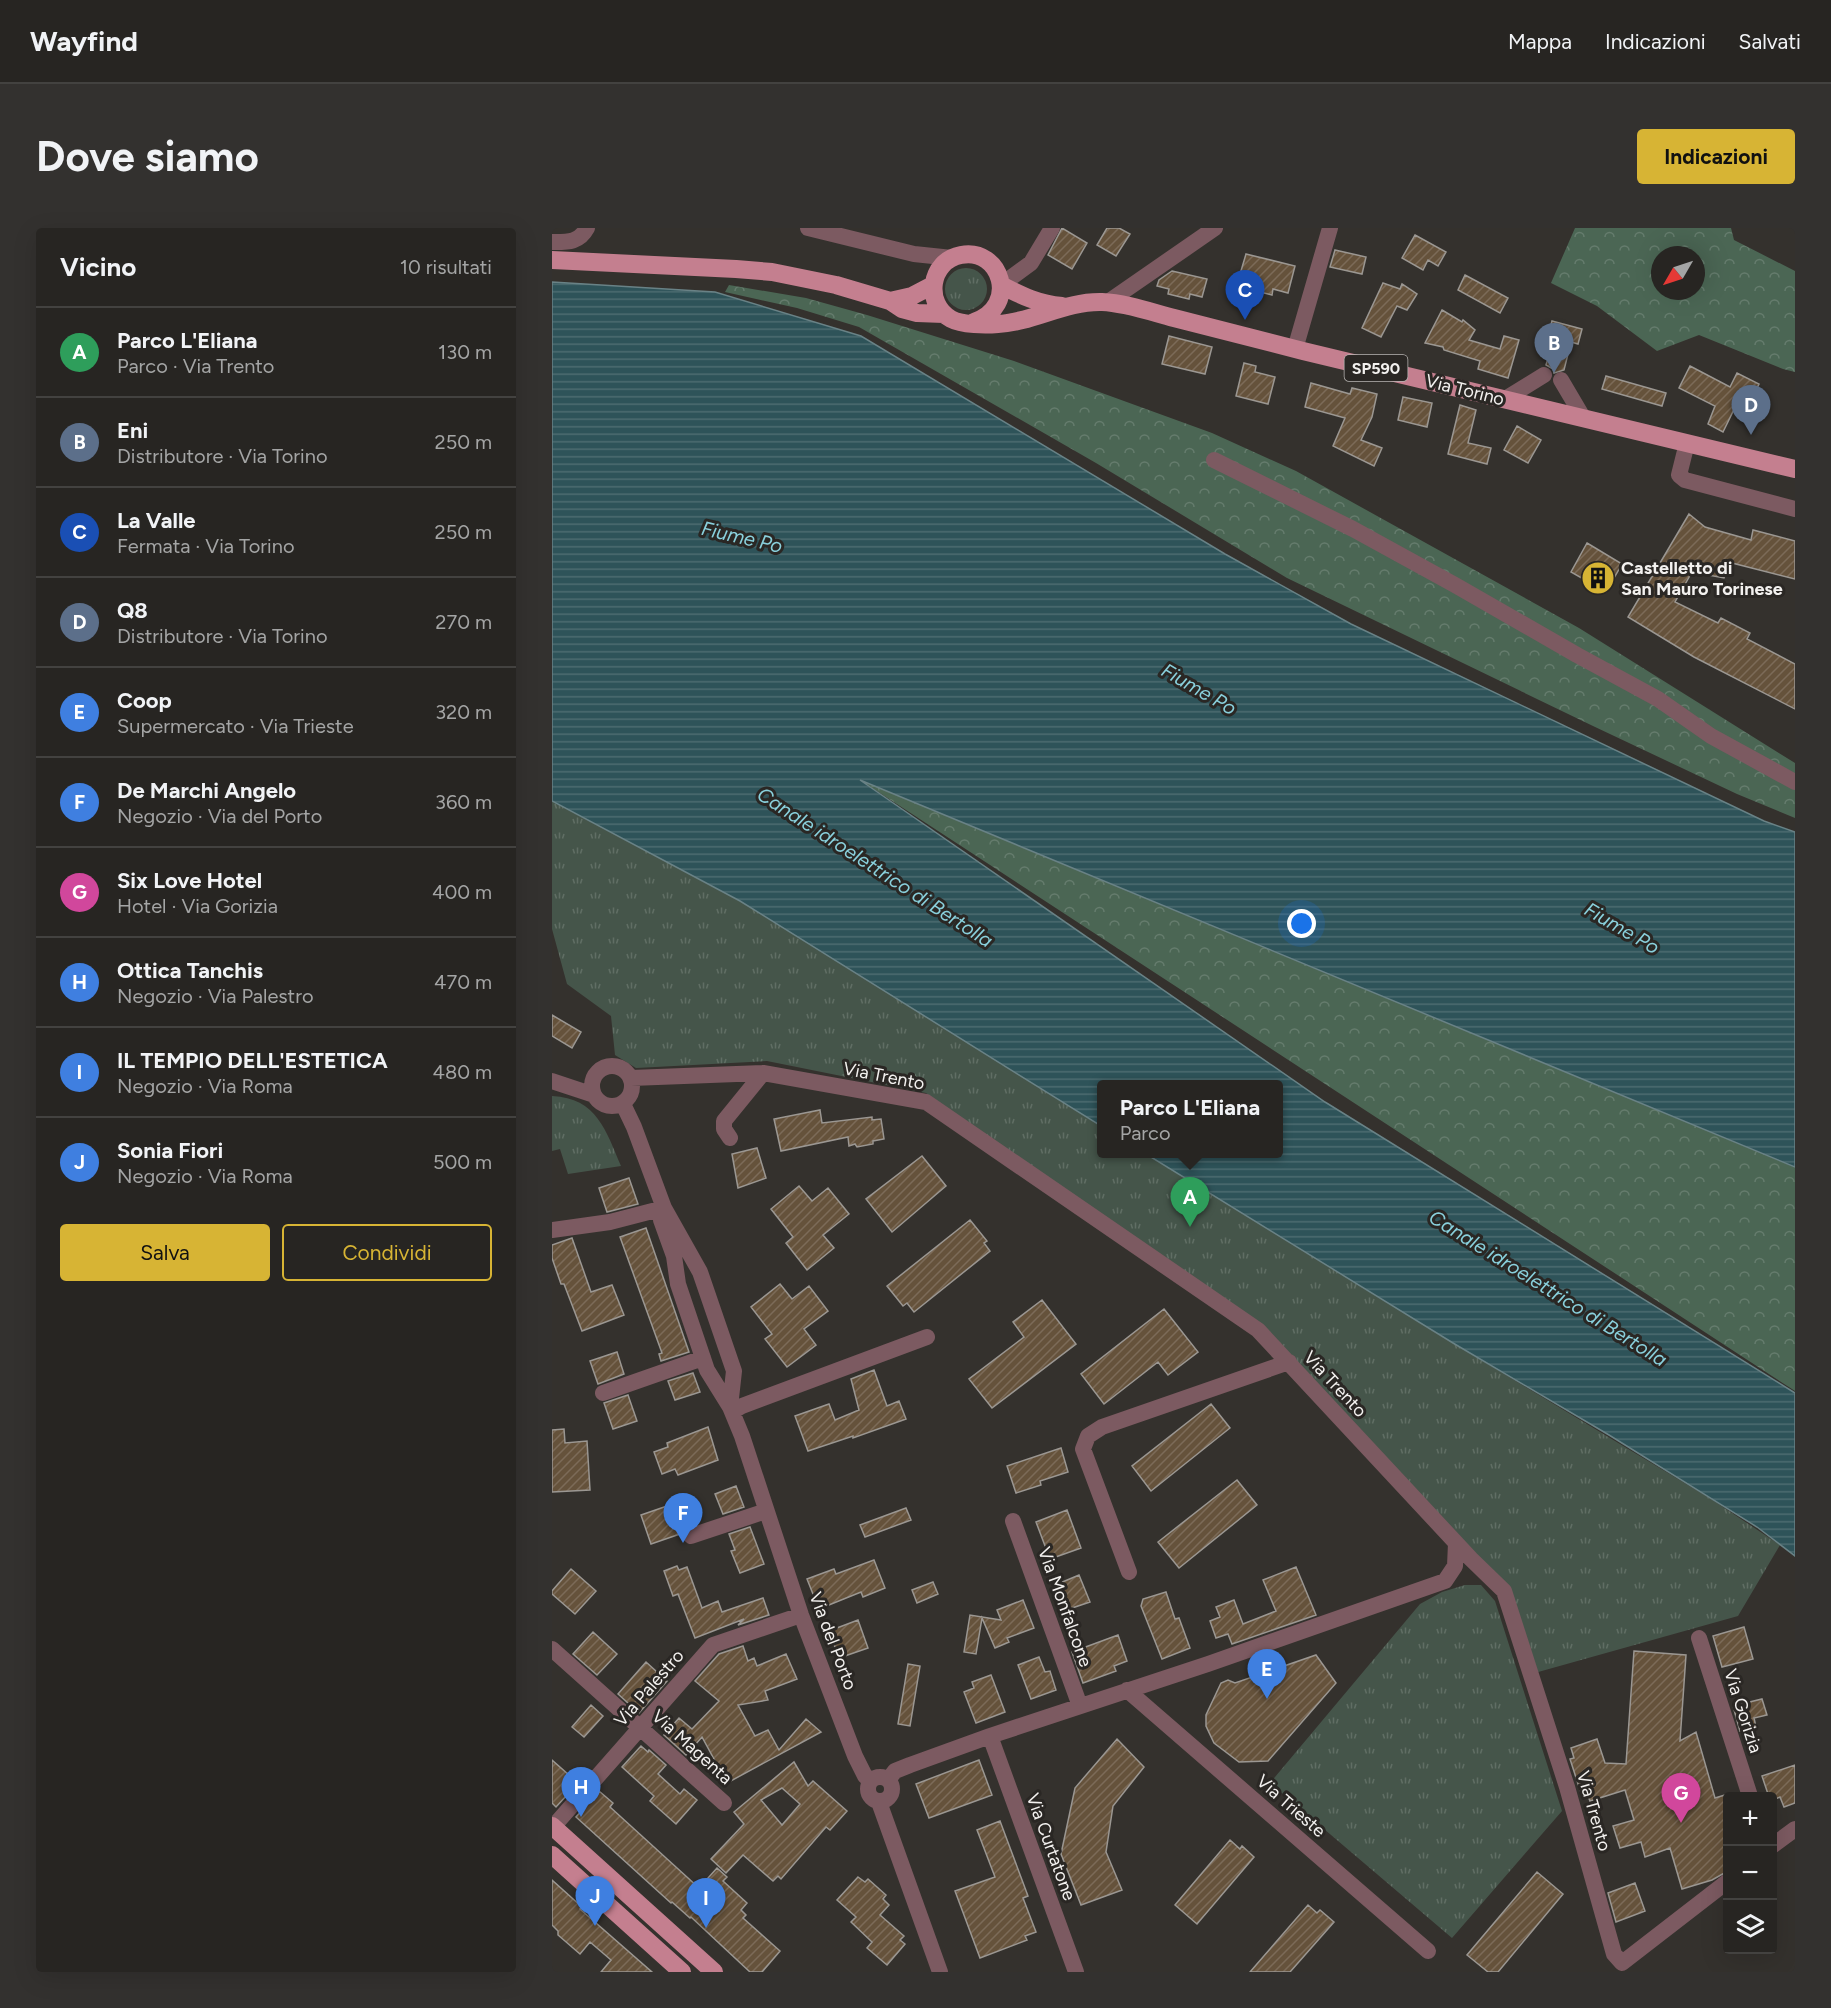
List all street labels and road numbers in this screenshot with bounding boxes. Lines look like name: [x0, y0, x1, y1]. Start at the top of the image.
road number: SP590: [1344, 355, 1408, 381]
street label: Via Torino: [1423, 370, 1507, 410]
street label: Via Trento: [841, 1057, 927, 1095]
street label: Via Trento: [1299, 1346, 1371, 1422]
street label: Via Monfalcone: [1033, 1544, 1097, 1670]
street label: Via del Porto: [804, 1589, 862, 1693]
street label: Via Palestro: [609, 1645, 689, 1731]
street label: Via Gorizia: [1719, 1666, 1767, 1756]
street label: Via Magenta: [647, 1705, 737, 1789]
street label: Via Trento: [1572, 1768, 1616, 1854]
street label: Via Trieste: [1252, 1770, 1330, 1842]
street label: Via Curtatone: [1021, 1790, 1081, 1904]

